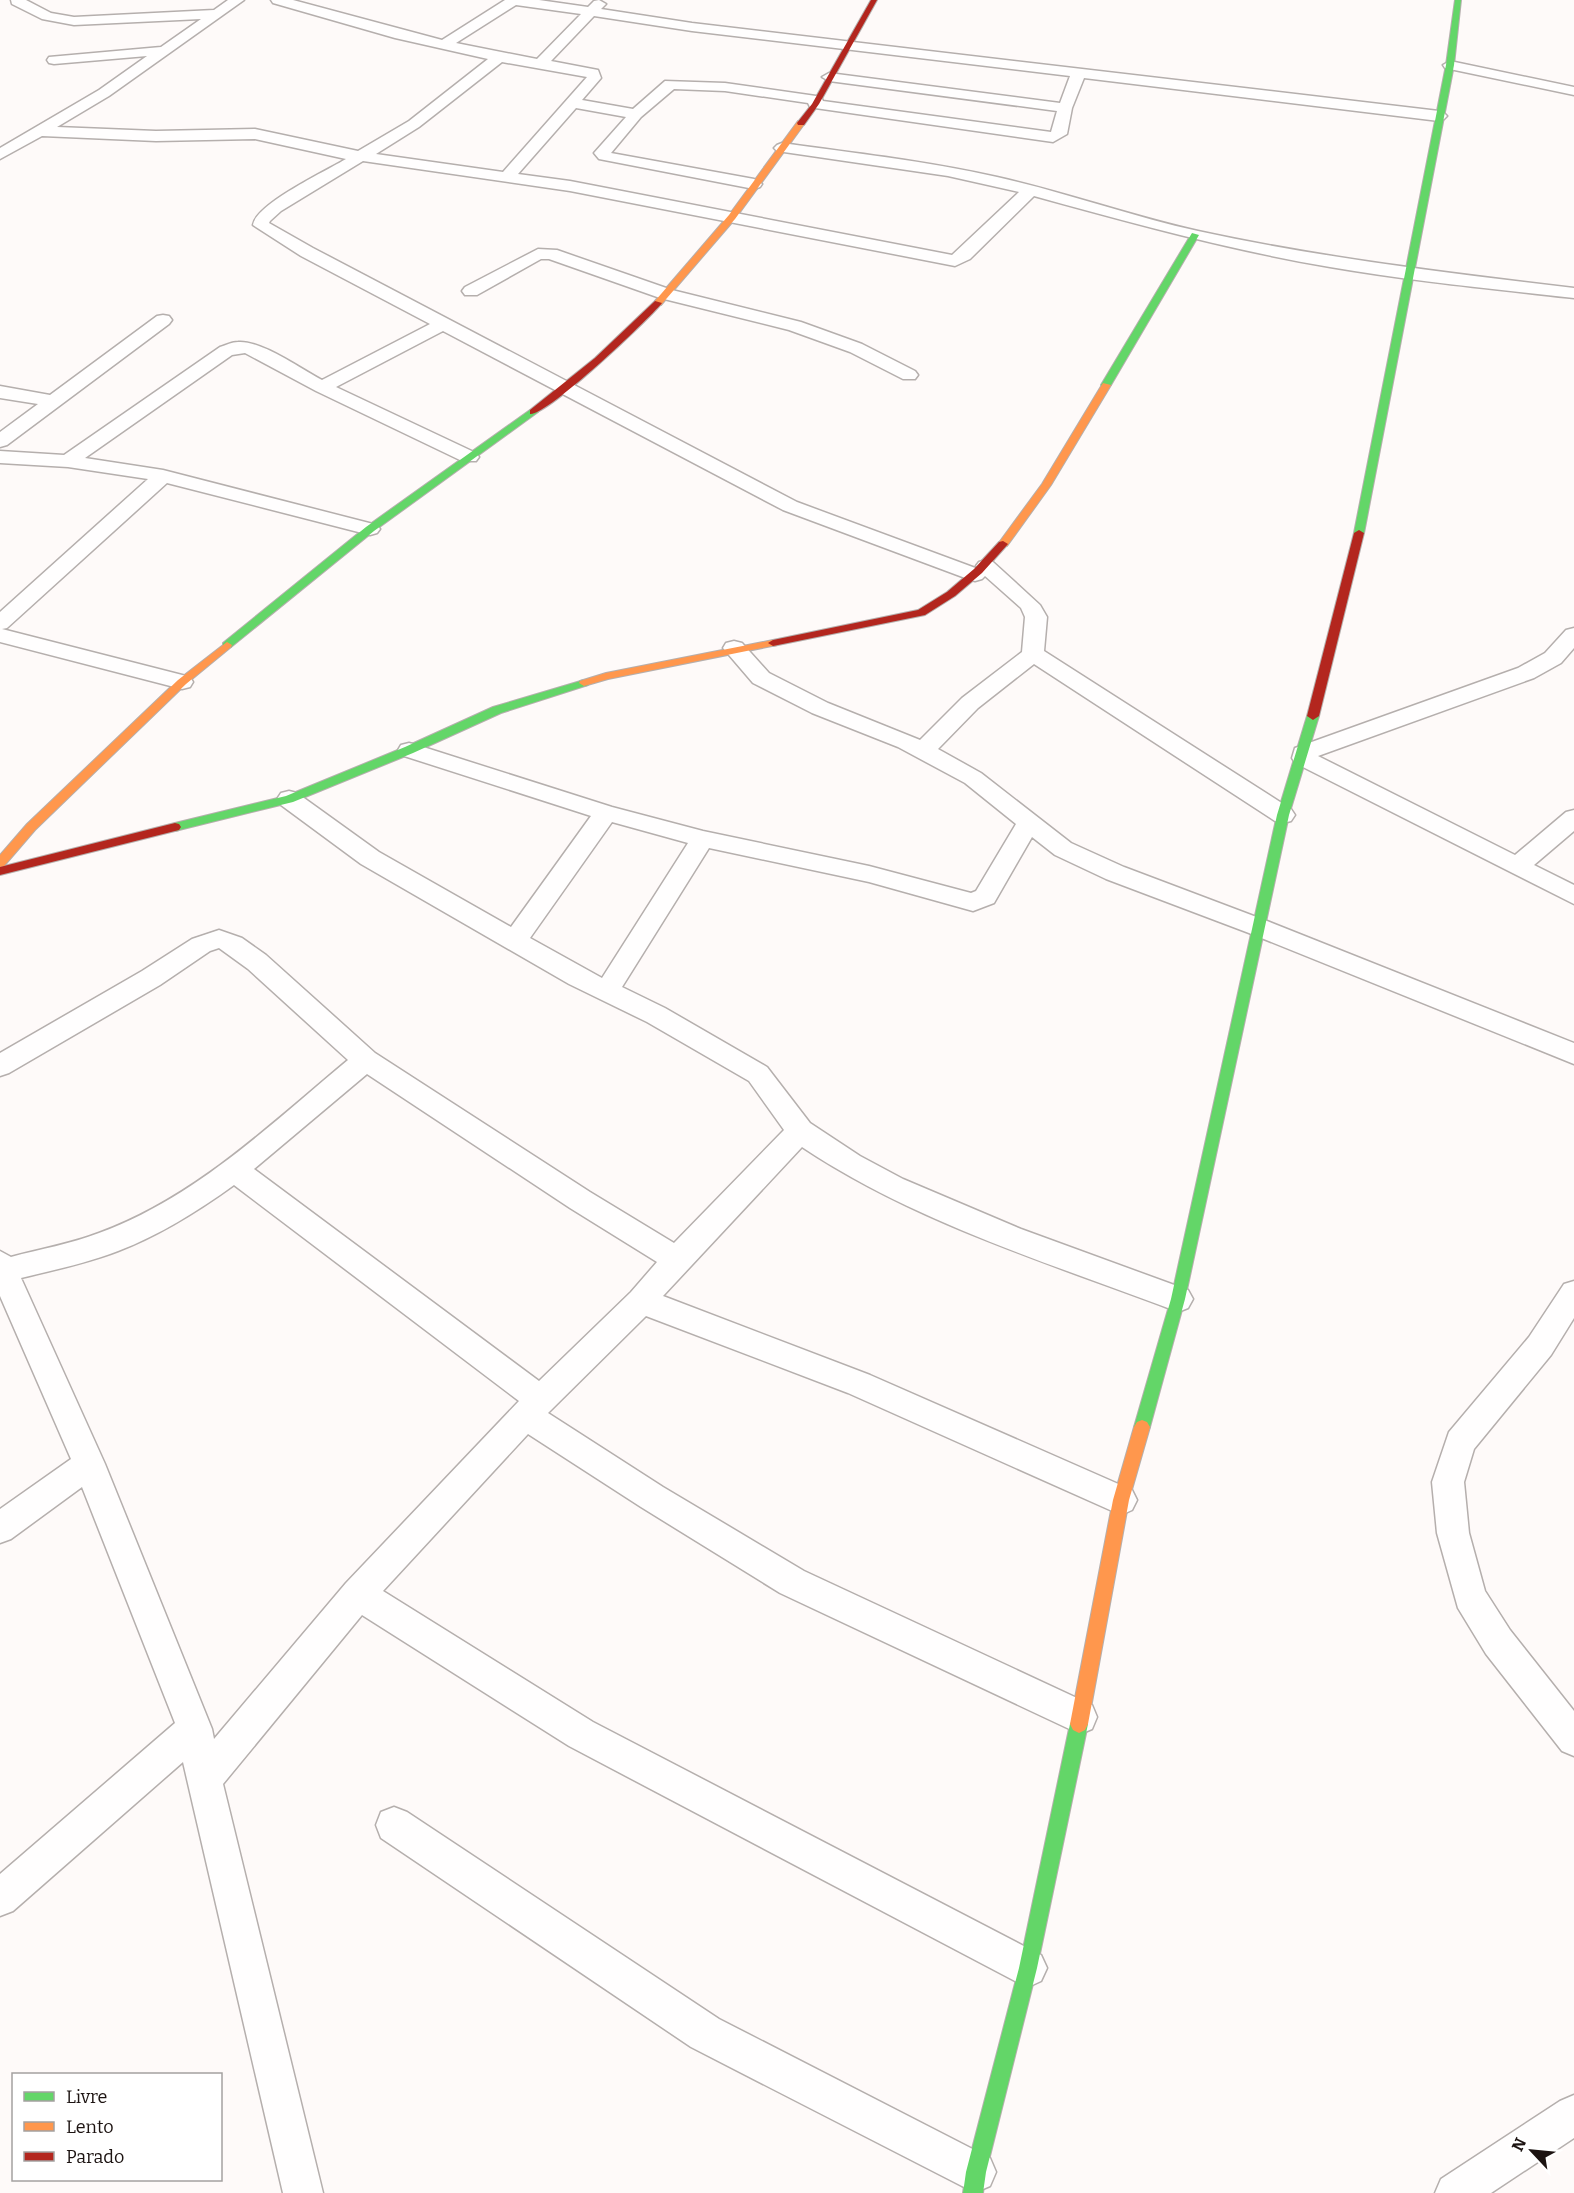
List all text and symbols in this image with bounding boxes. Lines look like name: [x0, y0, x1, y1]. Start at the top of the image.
legend: [12, 2073, 222, 2181]
text: Livre: [66, 2086, 107, 2108]
text: Lento: [66, 2116, 114, 2138]
north arrow: [1502, 2121, 1562, 2181]
text: N: [1508, 2135, 1530, 2154]
text: Parado: [66, 2146, 124, 2168]

